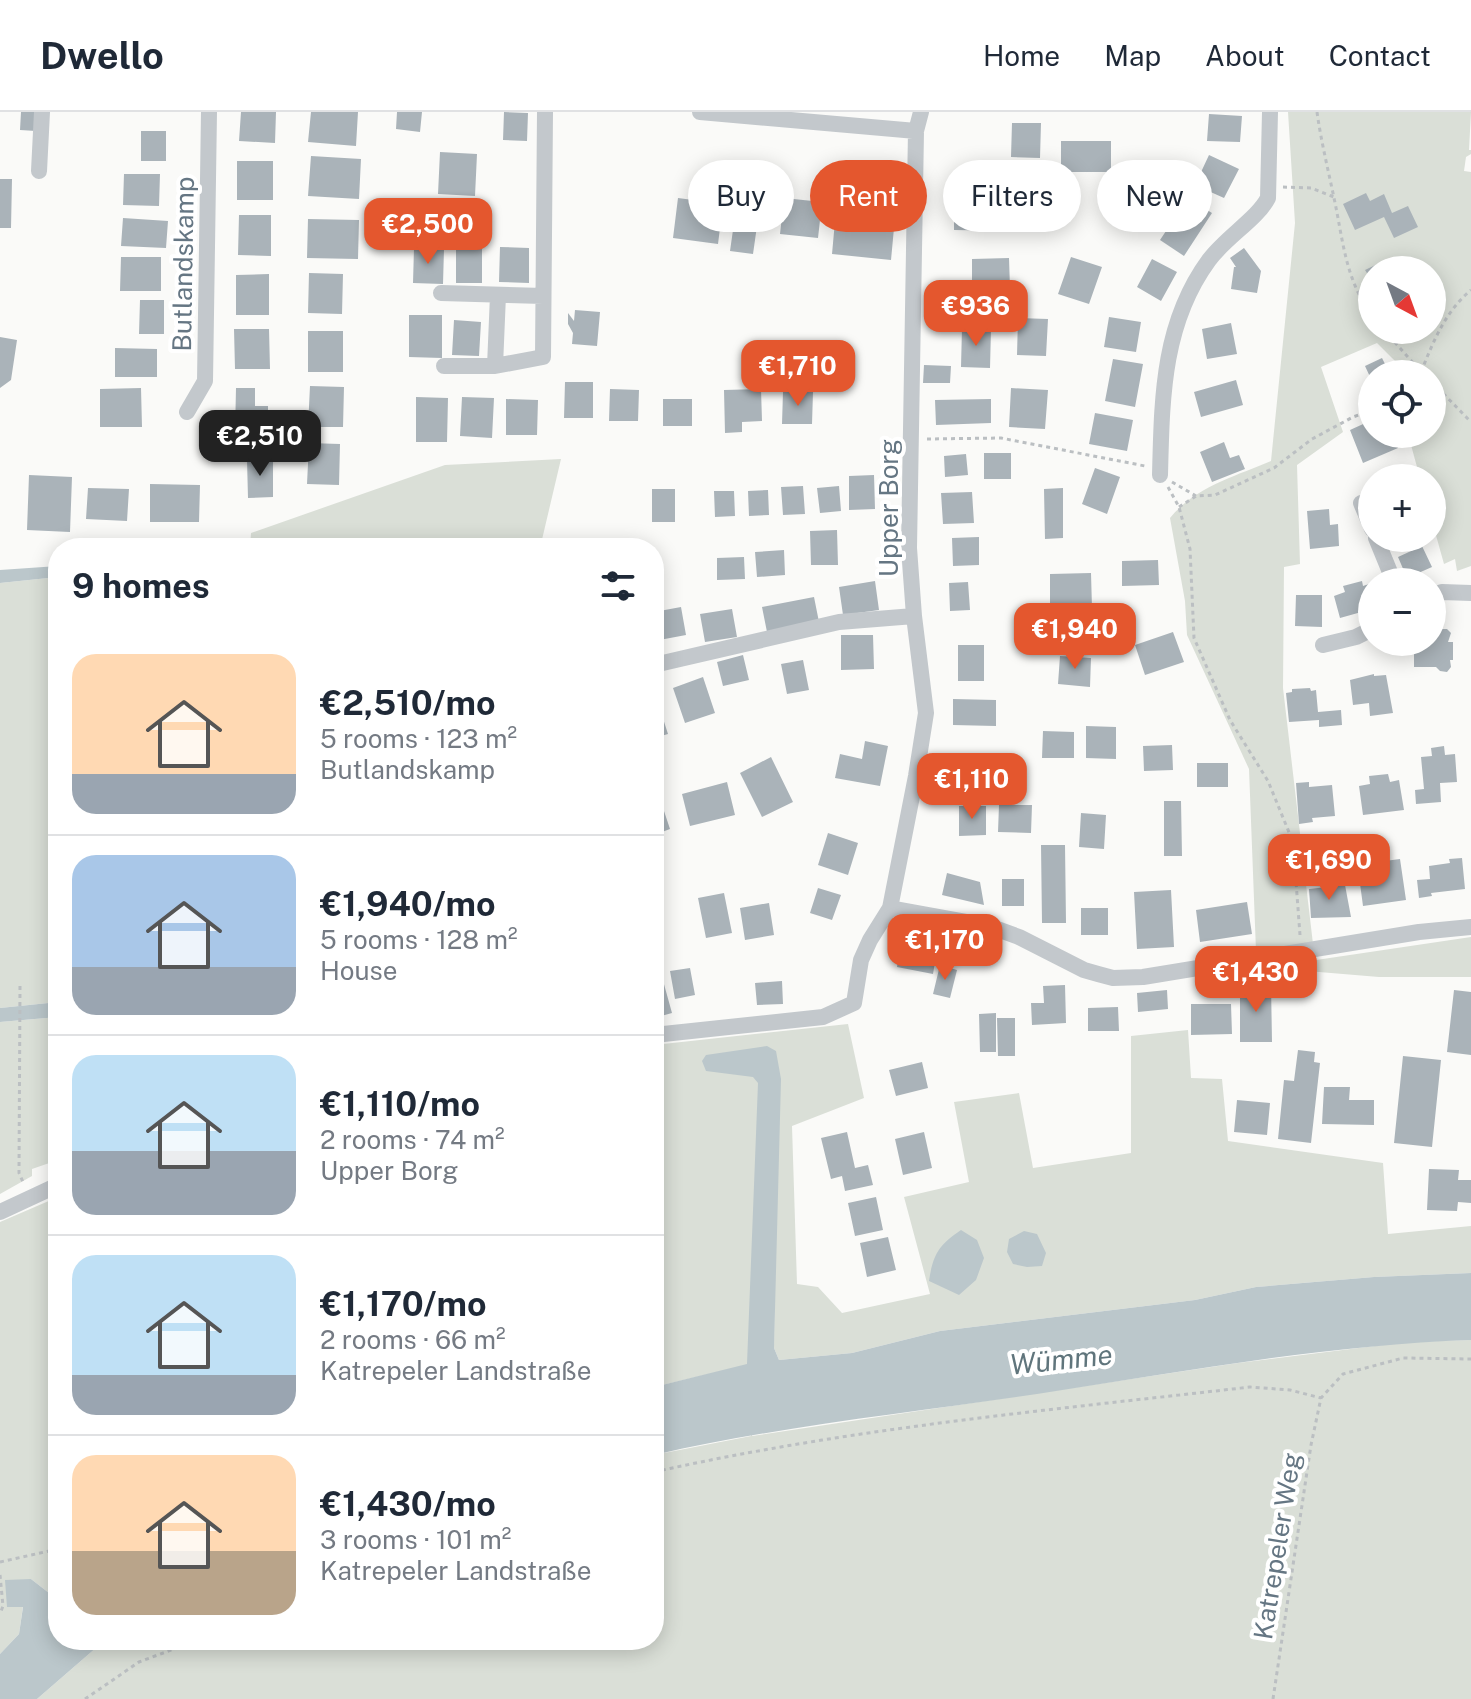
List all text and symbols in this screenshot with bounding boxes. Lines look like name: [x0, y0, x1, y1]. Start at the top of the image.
text: Dwello: [40, 33, 164, 78]
text: Home: [983, 39, 1060, 72]
text: Map: [1104, 39, 1161, 72]
text: About: [1205, 39, 1285, 72]
text: Contact: [1329, 39, 1431, 72]
chip: Buy: [688, 160, 794, 232]
chip: Rent: [810, 160, 927, 232]
chip: Filters: [943, 160, 1081, 232]
chip: New: [1097, 160, 1212, 232]
street label: Butlandskamp: [166, 176, 200, 352]
pin: €2,500: [363, 198, 493, 266]
text: €2,500: [382, 208, 474, 239]
north arrow: [1358, 256, 1446, 344]
map controls: [1358, 256, 1446, 656]
pin: €936: [929, 280, 1023, 348]
text: €936: [942, 290, 1010, 321]
pin: €1,710: [733, 340, 863, 408]
text: €1,710: [759, 350, 837, 381]
button: locate: [1358, 360, 1446, 448]
pin: €2,510: [195, 410, 325, 478]
text: €2,510: [217, 420, 303, 451]
street label: Upper Borg: [873, 439, 904, 577]
button: +: [1358, 464, 1446, 552]
icon: filters: [596, 564, 640, 608]
text: 9 homes: [72, 566, 210, 606]
button: −: [1358, 568, 1446, 656]
pin: €1,940: [1010, 603, 1140, 671]
text: €1,940: [1032, 613, 1118, 644]
text: €2,510/mo: [320, 683, 496, 723]
icon: home: [136, 686, 232, 782]
text: 5 rooms · 123 m²: [320, 723, 517, 754]
pin: €1,110: [907, 753, 1037, 821]
text: Butlandskamp: [320, 754, 495, 785]
text: €1,110: [935, 763, 1009, 794]
pin: €1,690: [1264, 834, 1394, 902]
text: €1,690: [1286, 844, 1372, 875]
text: €1,940/mo: [320, 884, 496, 924]
icon: home: [136, 887, 232, 983]
pin: €1,170: [880, 914, 1010, 982]
text: 5 rooms · 128 m²: [320, 924, 517, 955]
text: €1,170: [905, 924, 985, 955]
pin: €1,430: [1191, 946, 1321, 1014]
text: House: [320, 955, 397, 986]
text: €1,430: [1213, 956, 1299, 987]
text: €1,110/mo: [320, 1084, 480, 1124]
icon: home: [136, 1087, 232, 1183]
text: 2 rooms · 74 m²: [320, 1124, 505, 1155]
text: Upper Borg: [320, 1155, 459, 1186]
text: €1,170/mo: [320, 1284, 487, 1324]
icon: home: [136, 1287, 232, 1383]
text: 2 rooms · 66 m²: [320, 1324, 506, 1355]
water label: Wümme: [1008, 1337, 1114, 1381]
text: Katrepeler Landstraße: [320, 1355, 591, 1386]
street label: Katrepeler Weg: [1247, 1450, 1307, 1642]
text: €1,430/mo: [320, 1484, 496, 1524]
icon: home: [136, 1487, 232, 1583]
text: 3 rooms · 101 m²: [320, 1524, 511, 1555]
text: Katrepeler Landstraße: [320, 1555, 591, 1586]

